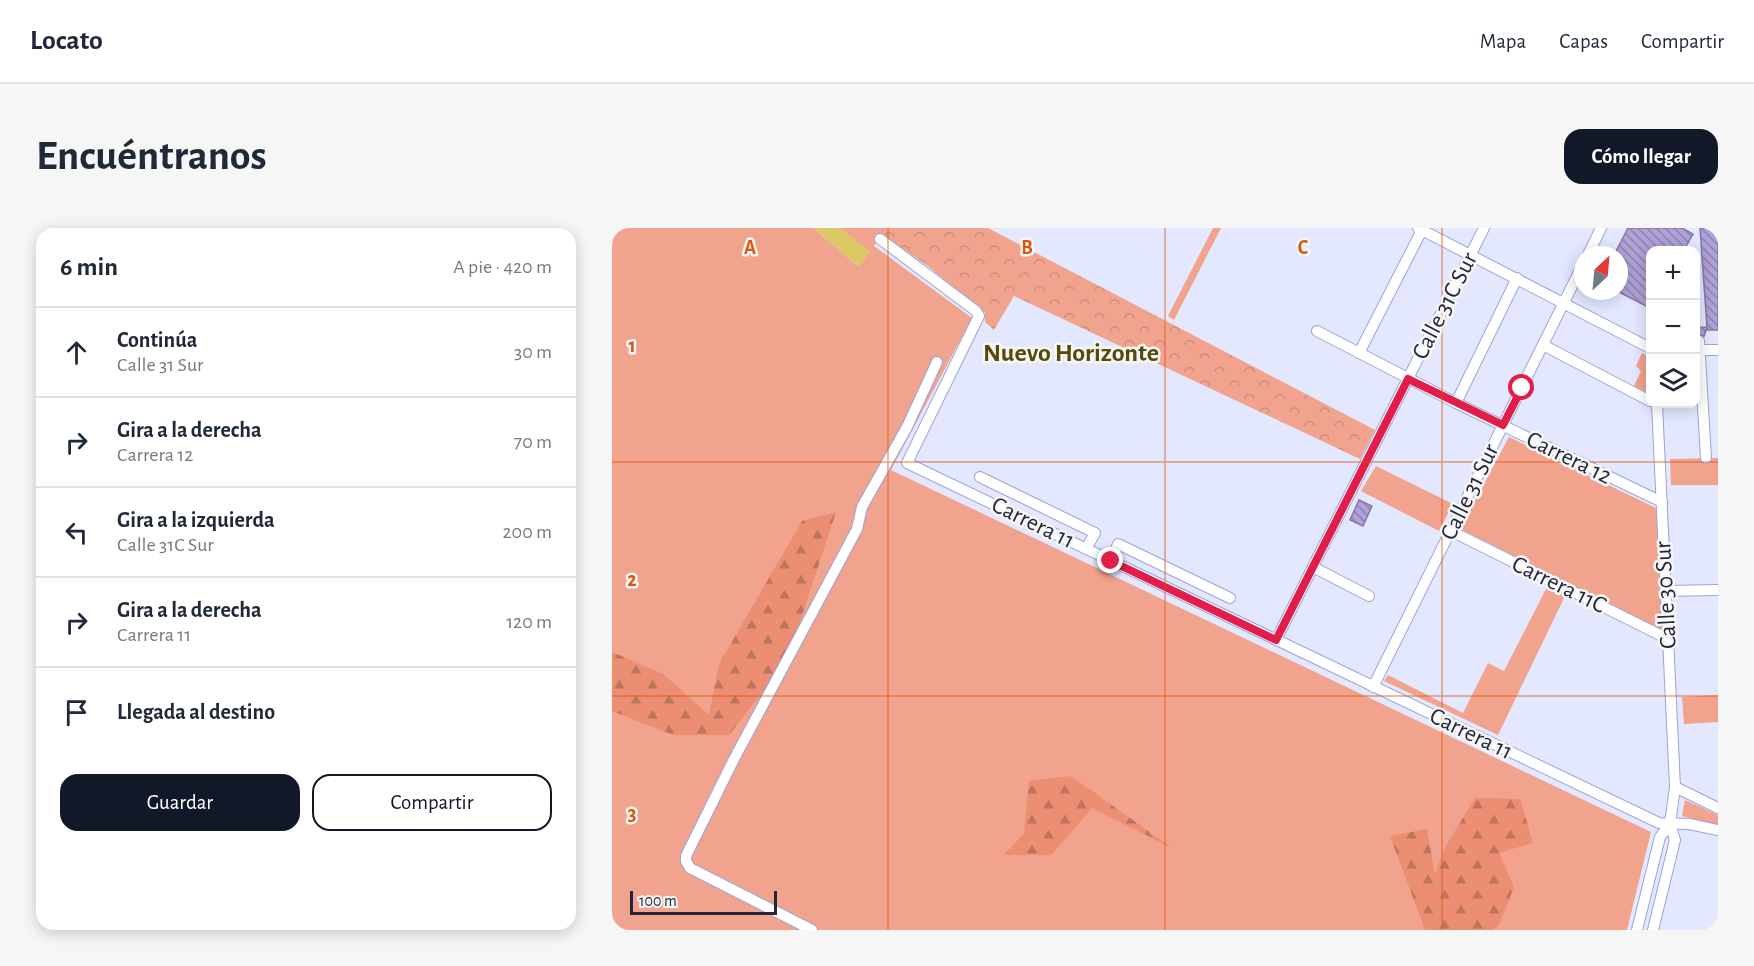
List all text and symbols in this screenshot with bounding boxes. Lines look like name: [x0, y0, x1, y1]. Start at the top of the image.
text: Locato: [30, 27, 103, 55]
text: Mapa: [1480, 31, 1526, 52]
text: Capas: [1559, 31, 1608, 52]
text: Compartir: [1641, 31, 1724, 52]
button: Cómo llegar: [1564, 129, 1718, 184]
text: Encuéntranos: [36, 135, 267, 177]
text: A: [744, 238, 756, 258]
text: B: [1021, 238, 1033, 258]
text: C: [1298, 238, 1309, 258]
north arrow: [1574, 246, 1628, 300]
map controls: [1646, 246, 1700, 408]
button: +: [1646, 246, 1700, 300]
street label: Calle 31C Sur: [1408, 249, 1482, 363]
text: 6 min: [60, 254, 118, 280]
text: A pie · 420 m: [453, 257, 552, 277]
button: −: [1646, 300, 1700, 354]
text: Continúa: [117, 329, 197, 351]
icon: ahead: [60, 336, 93, 369]
text: 1: [628, 336, 636, 356]
district label: Nuevo Horizonte: [983, 340, 1159, 366]
text: 30 m: [514, 342, 552, 362]
button: layers: [1646, 354, 1700, 408]
text: Calle 31 Sur: [117, 355, 203, 375]
route start: [1508, 374, 1534, 400]
text: Gira a la derecha: [117, 419, 262, 441]
icon: right: [60, 426, 93, 459]
street label: Carrera 12: [1523, 427, 1615, 489]
text: 70 m: [514, 432, 552, 452]
street label: Calle 31 Sur: [1436, 440, 1504, 544]
text: Carrera 12: [117, 445, 193, 465]
street label: Carrera 11: [988, 493, 1078, 553]
text: Gira a la izquierda: [117, 509, 275, 531]
icon: left: [60, 516, 93, 549]
text: 200 m: [502, 522, 552, 542]
text: Calle 31C Sur: [117, 535, 214, 555]
street label: Calle 30 Sur: [1651, 540, 1681, 650]
route end: [1097, 547, 1123, 573]
street label: Carrera 11C: [1508, 552, 1610, 618]
text: 2: [627, 570, 637, 590]
text: Gira a la derecha: [117, 599, 262, 621]
icon: right: [60, 606, 93, 639]
text: 120 m: [506, 612, 552, 632]
text: Carrera 11: [117, 625, 191, 645]
icon: arrive: [60, 696, 93, 729]
text: Llegada al destino: [117, 701, 275, 723]
street label: Carrera 11: [1426, 704, 1516, 764]
button: Guardar: [60, 774, 300, 831]
button: Compartir: [312, 774, 552, 831]
text: 3: [628, 804, 636, 824]
scale bar: [630, 888, 777, 916]
text: 100 m: [639, 893, 677, 909]

